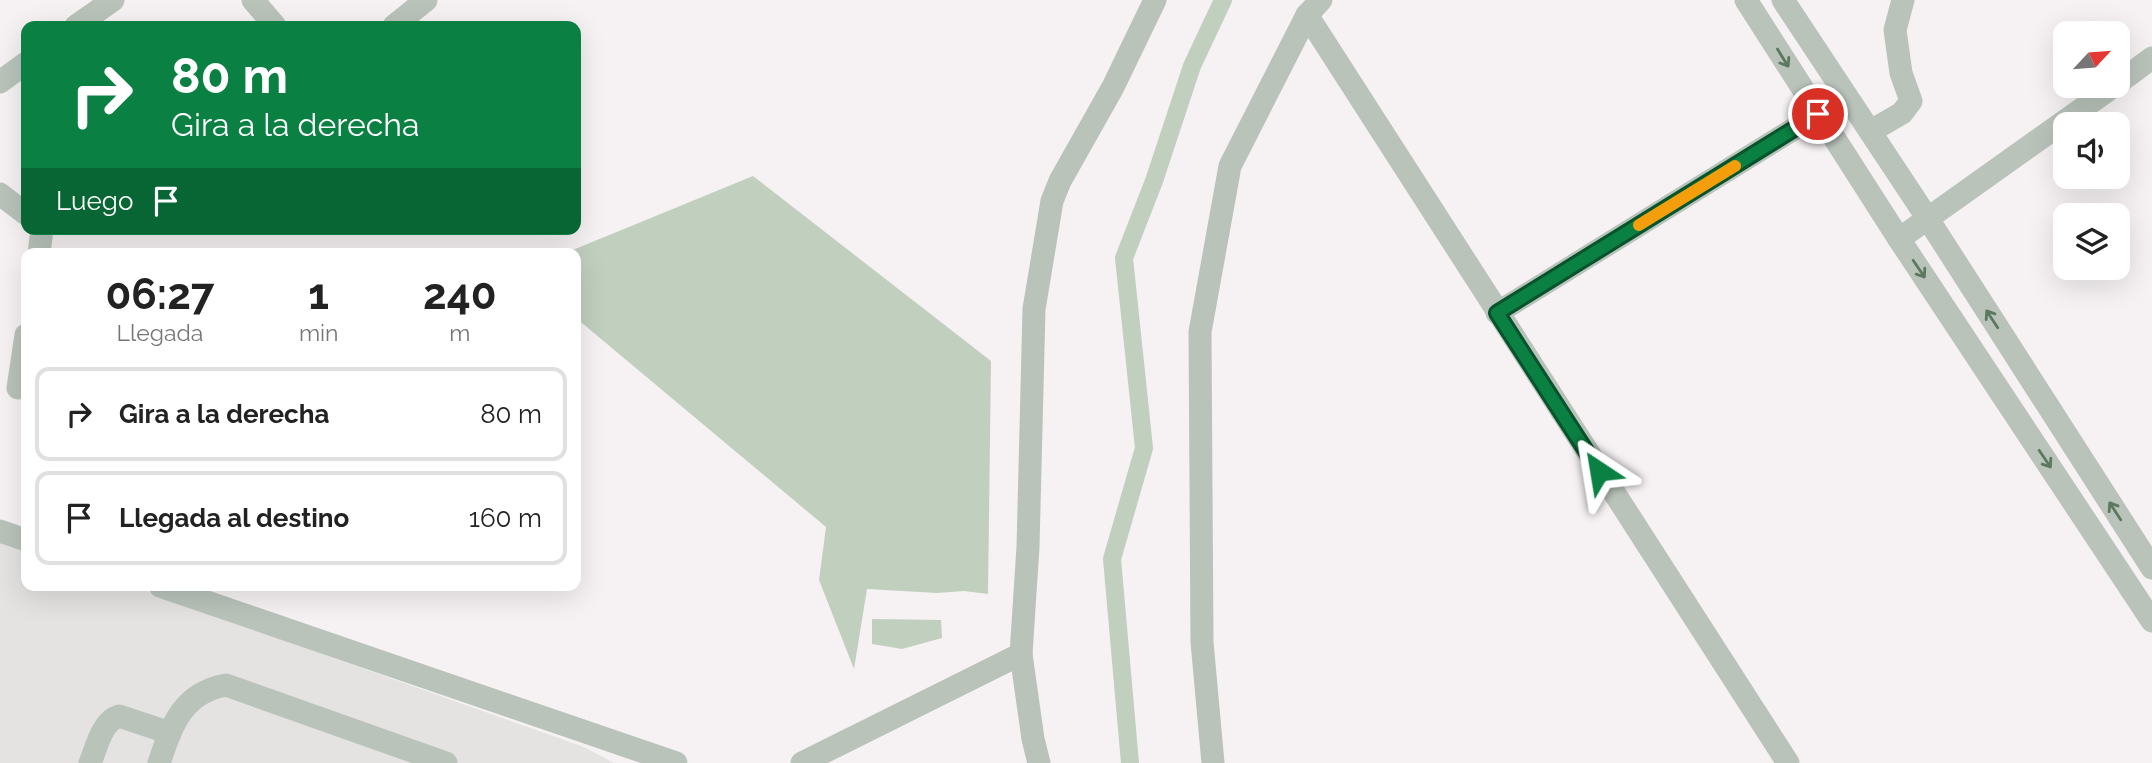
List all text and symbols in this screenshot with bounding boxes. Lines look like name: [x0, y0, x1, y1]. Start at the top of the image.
north arrow: [2053, 21, 2130, 98]
map controls: [2053, 21, 2130, 280]
text: 80 m: [171, 47, 288, 104]
one-way arrow: [1776, 47, 1790, 67]
icon: right: [56, 49, 147, 140]
pin: [1788, 84, 1848, 144]
icon: arrive: [1799, 95, 1837, 133]
text: Gira a la derecha: [171, 106, 419, 143]
button: sound: [2053, 112, 2130, 189]
icon: arrive: [147, 182, 185, 220]
text: Luego: [56, 186, 133, 216]
button: layers: [2053, 203, 2130, 280]
one-way arrow: [1912, 259, 1926, 279]
text: 06:27: [106, 270, 214, 319]
text: 1: [308, 270, 329, 319]
text: 240: [423, 270, 496, 319]
one-way arrow: [1985, 310, 1999, 330]
text: Llegada: [117, 319, 203, 346]
text: min: [299, 319, 339, 346]
text: m: [449, 319, 470, 346]
icon: right: [60, 395, 98, 433]
text: Gira a la derecha: [119, 399, 329, 429]
text: 80 m: [480, 399, 542, 429]
position arrow: [1562, 434, 1636, 508]
one-way arrow: [2037, 449, 2052, 468]
icon: arrive: [60, 499, 98, 537]
one-way arrow: [2108, 502, 2123, 521]
text: Llegada al destino: [119, 503, 349, 533]
text: 160 m: [469, 503, 542, 533]

